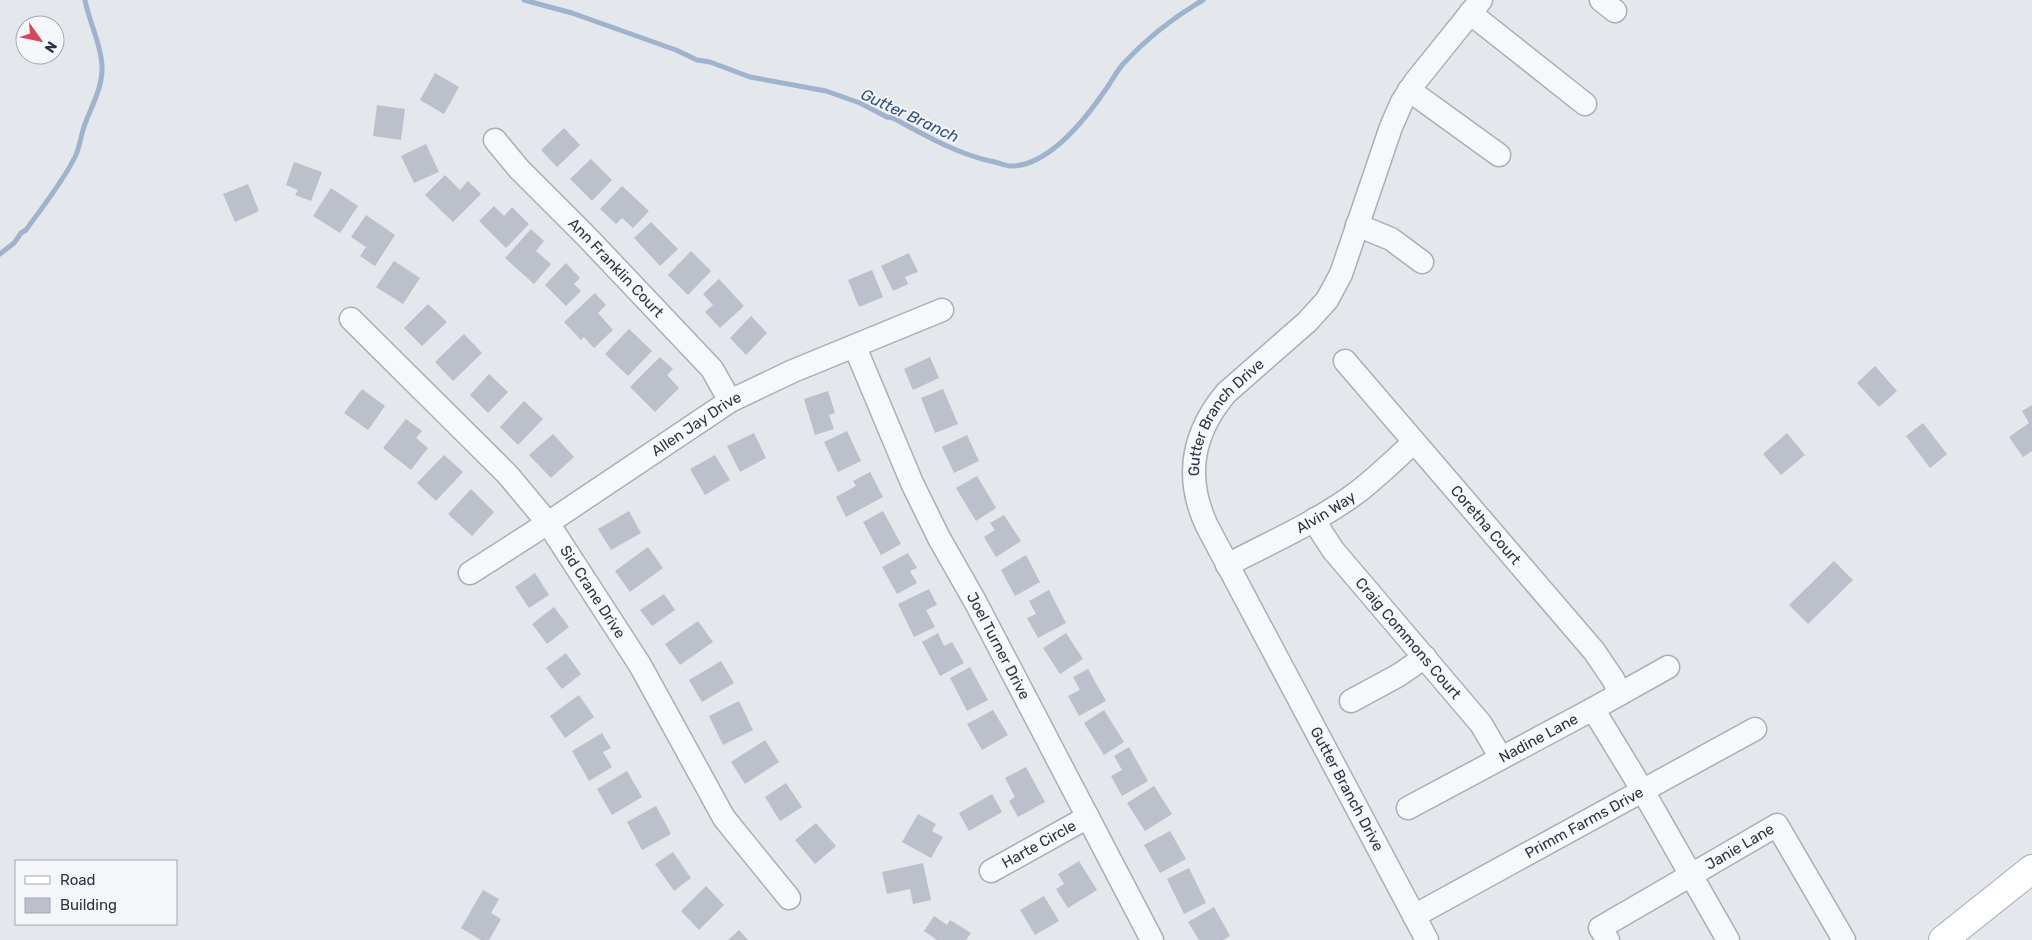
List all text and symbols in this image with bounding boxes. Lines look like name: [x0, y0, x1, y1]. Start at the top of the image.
north arrow: [15, 15, 65, 65]
text: N: [41, 38, 60, 56]
water label: Gutter Branch: [858, 84, 962, 146]
street label: Ann Franklin Court: [564, 214, 668, 321]
street label: Gutter Branch Drive: [1185, 355, 1268, 476]
street label: Allen Jay Drive: [648, 388, 744, 460]
street label: Coretha Court: [1447, 482, 1525, 568]
street label: Alvin Way: [1293, 487, 1359, 537]
street label: Sid Crane Drive: [556, 542, 629, 642]
street label: Craig Commons Court: [1352, 574, 1465, 703]
street label: Joel Turner Drive: [963, 589, 1034, 703]
street label: Nadine Lane: [1496, 710, 1581, 767]
street label: Gutter Branch Drive: [1307, 724, 1387, 854]
street label: Primm Farms Drive: [1522, 783, 1647, 862]
street label: Harte Circle: [999, 816, 1079, 872]
street label: Janie Lane: [1702, 820, 1777, 874]
legend: [15, 860, 178, 925]
text: Road: [60, 871, 96, 889]
text: Building: [60, 896, 117, 914]

